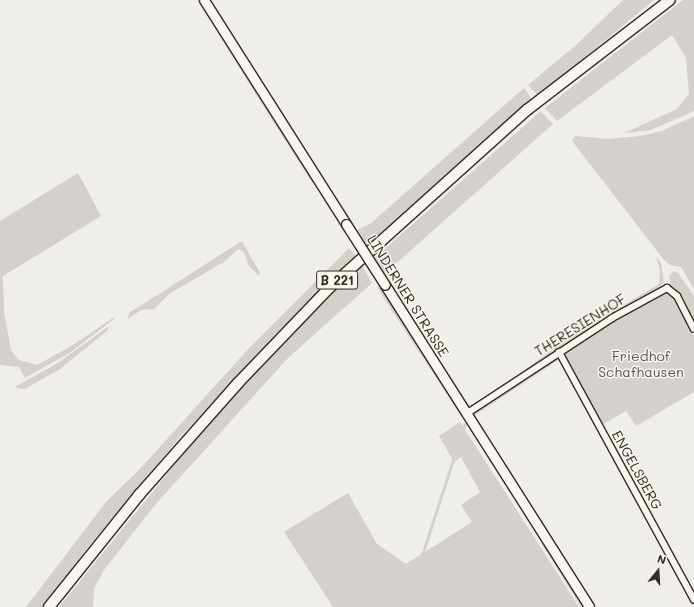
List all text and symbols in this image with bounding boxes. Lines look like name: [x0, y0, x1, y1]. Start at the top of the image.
street label: LINDERNER STRASSE: [364, 232, 452, 360]
road number: B 221: [316, 269, 358, 291]
street label: THERESIENHOF: [531, 290, 629, 360]
park label: Friedhof Schafhausen: [598, 348, 684, 380]
street label: ENGELSBERG: [608, 427, 666, 513]
north arrow: [638, 551, 678, 591]
text: N: [656, 551, 668, 568]

